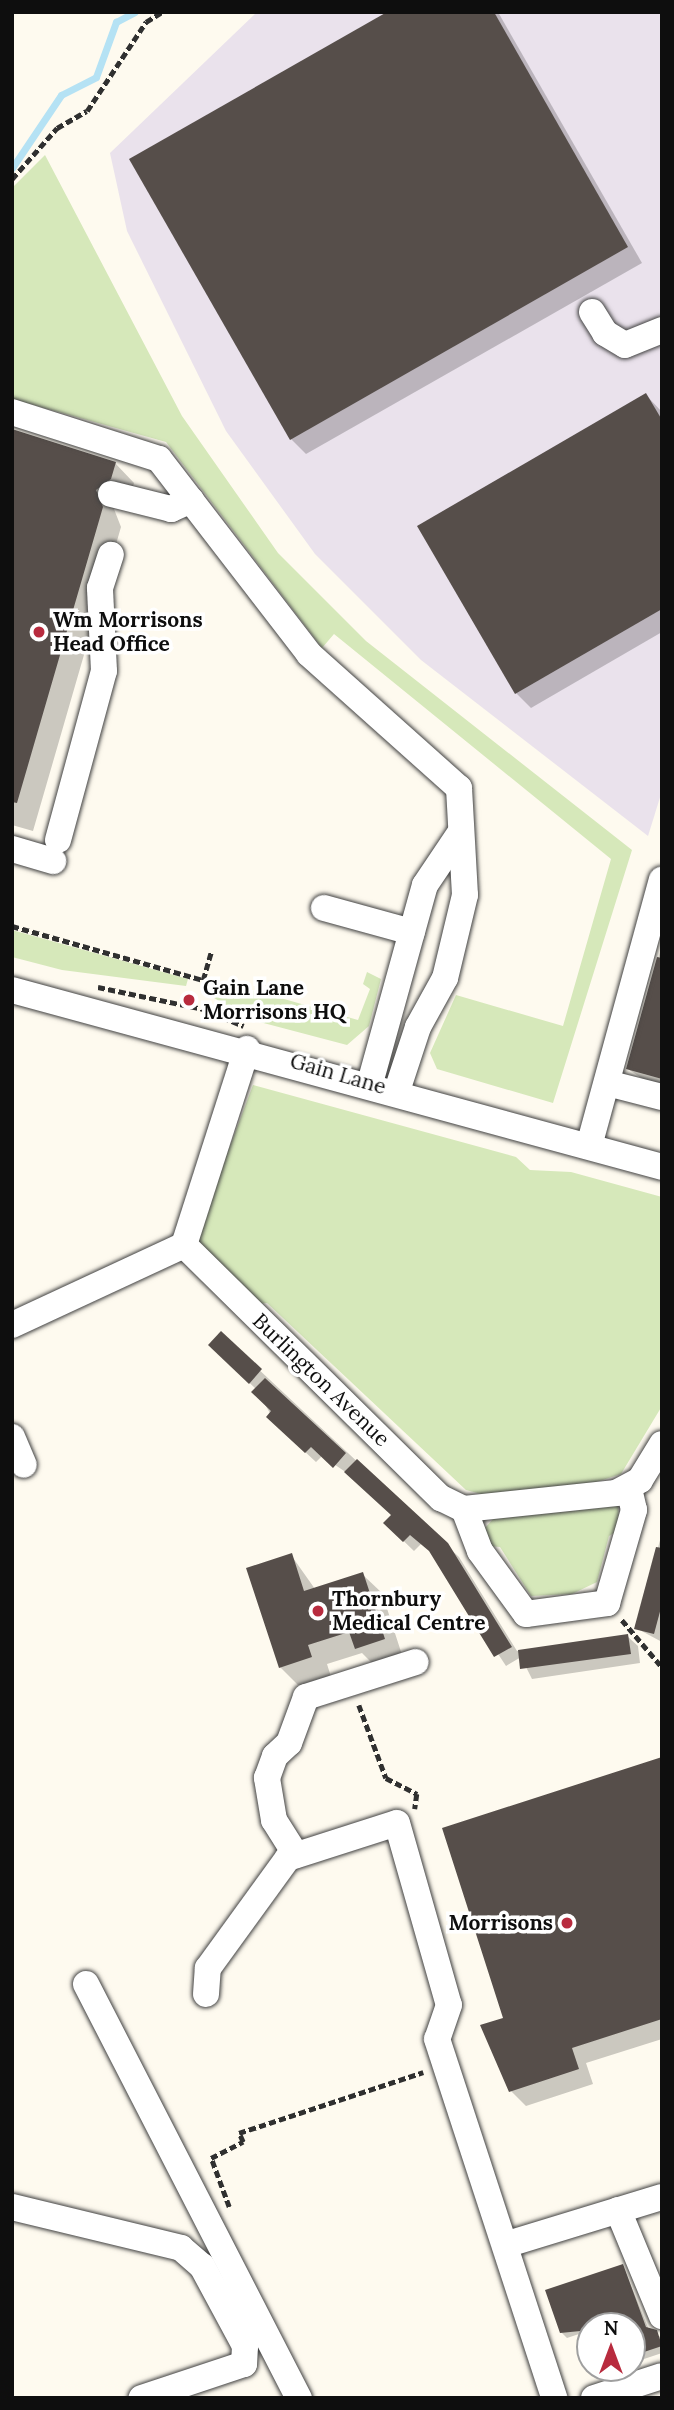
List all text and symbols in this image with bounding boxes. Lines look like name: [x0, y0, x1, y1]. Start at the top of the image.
place label: Wm Morrisons Head Office: [53, 607, 203, 657]
marker: Wm Morrisons Head Office: [31, 624, 47, 640]
place label: Gain Lane Morrisons HQ: [203, 975, 346, 1025]
marker: Gain Lane Morrisons HQ: [181, 992, 197, 1008]
street label: Gain Lane: [287, 1048, 389, 1100]
street label: Burlington Avenue: [247, 1308, 395, 1452]
place label: Thornbury Medical Centre: [332, 1586, 485, 1636]
marker: Thornbury Medical Centre: [310, 1603, 326, 1619]
place label: Morrisons: [449, 1910, 553, 1936]
marker: Morrisons: [559, 1915, 575, 1931]
north arrow: [576, 2312, 646, 2382]
text: N: [604, 2316, 618, 2340]

